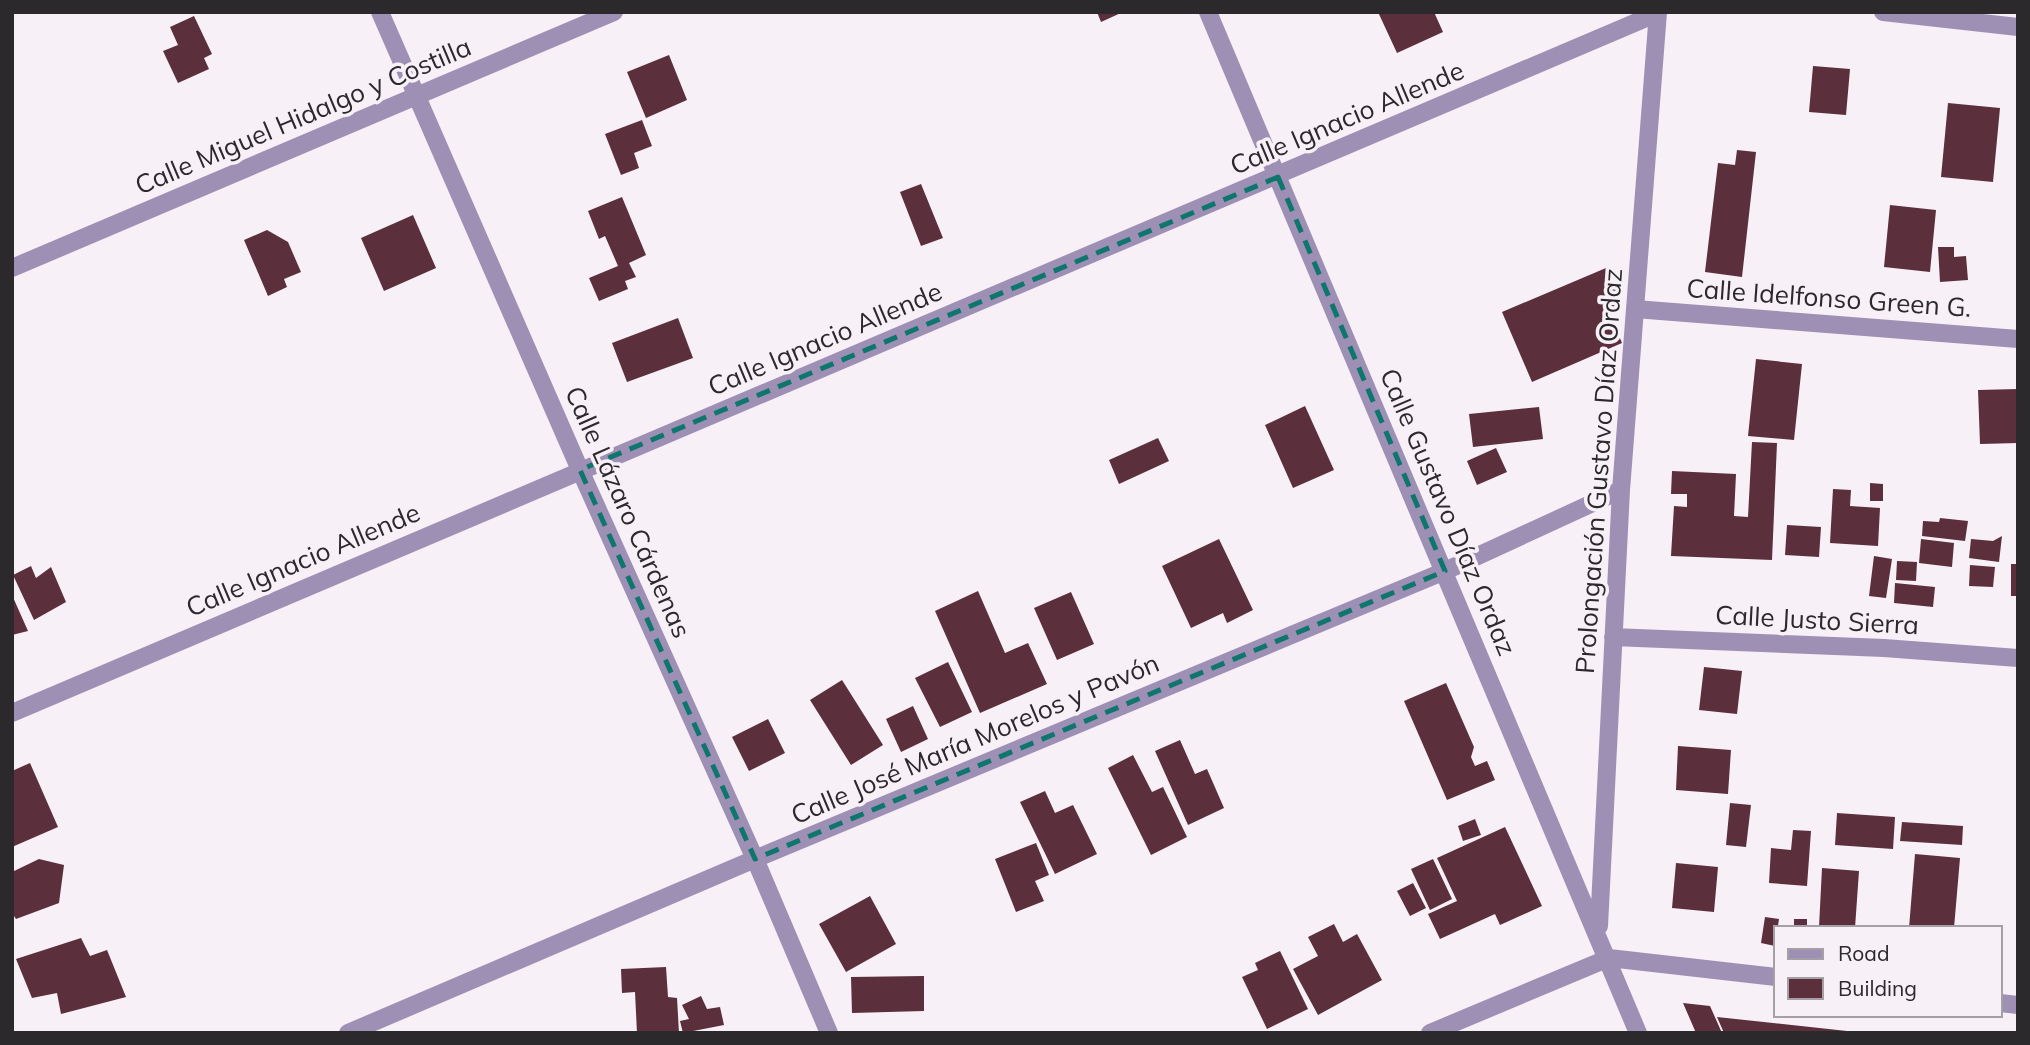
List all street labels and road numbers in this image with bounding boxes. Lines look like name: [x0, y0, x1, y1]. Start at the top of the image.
street label: Calle Miguel Hidalgo y Costilla: [130, 30, 476, 201]
street label: Calle Ignacio Allende: [1225, 53, 1469, 182]
street label: Prolongación Gustavo Díaz Ordaz: [1568, 267, 1629, 675]
street label: Calle Idelfonso Green G.: [1685, 271, 1973, 324]
street label: Calle Ignacio Allende: [703, 274, 947, 403]
street label: Calle Gustavo Díaz Ordaz: [1373, 363, 1524, 660]
street label: Calle Lázaro Cárdenas: [558, 381, 699, 643]
street label: Calle Ignacio Allende: [181, 495, 425, 624]
street label: Calle Justo Sierra: [1714, 598, 1920, 641]
street label: Calle José María Morelos y Pavón: [786, 646, 1164, 831]

